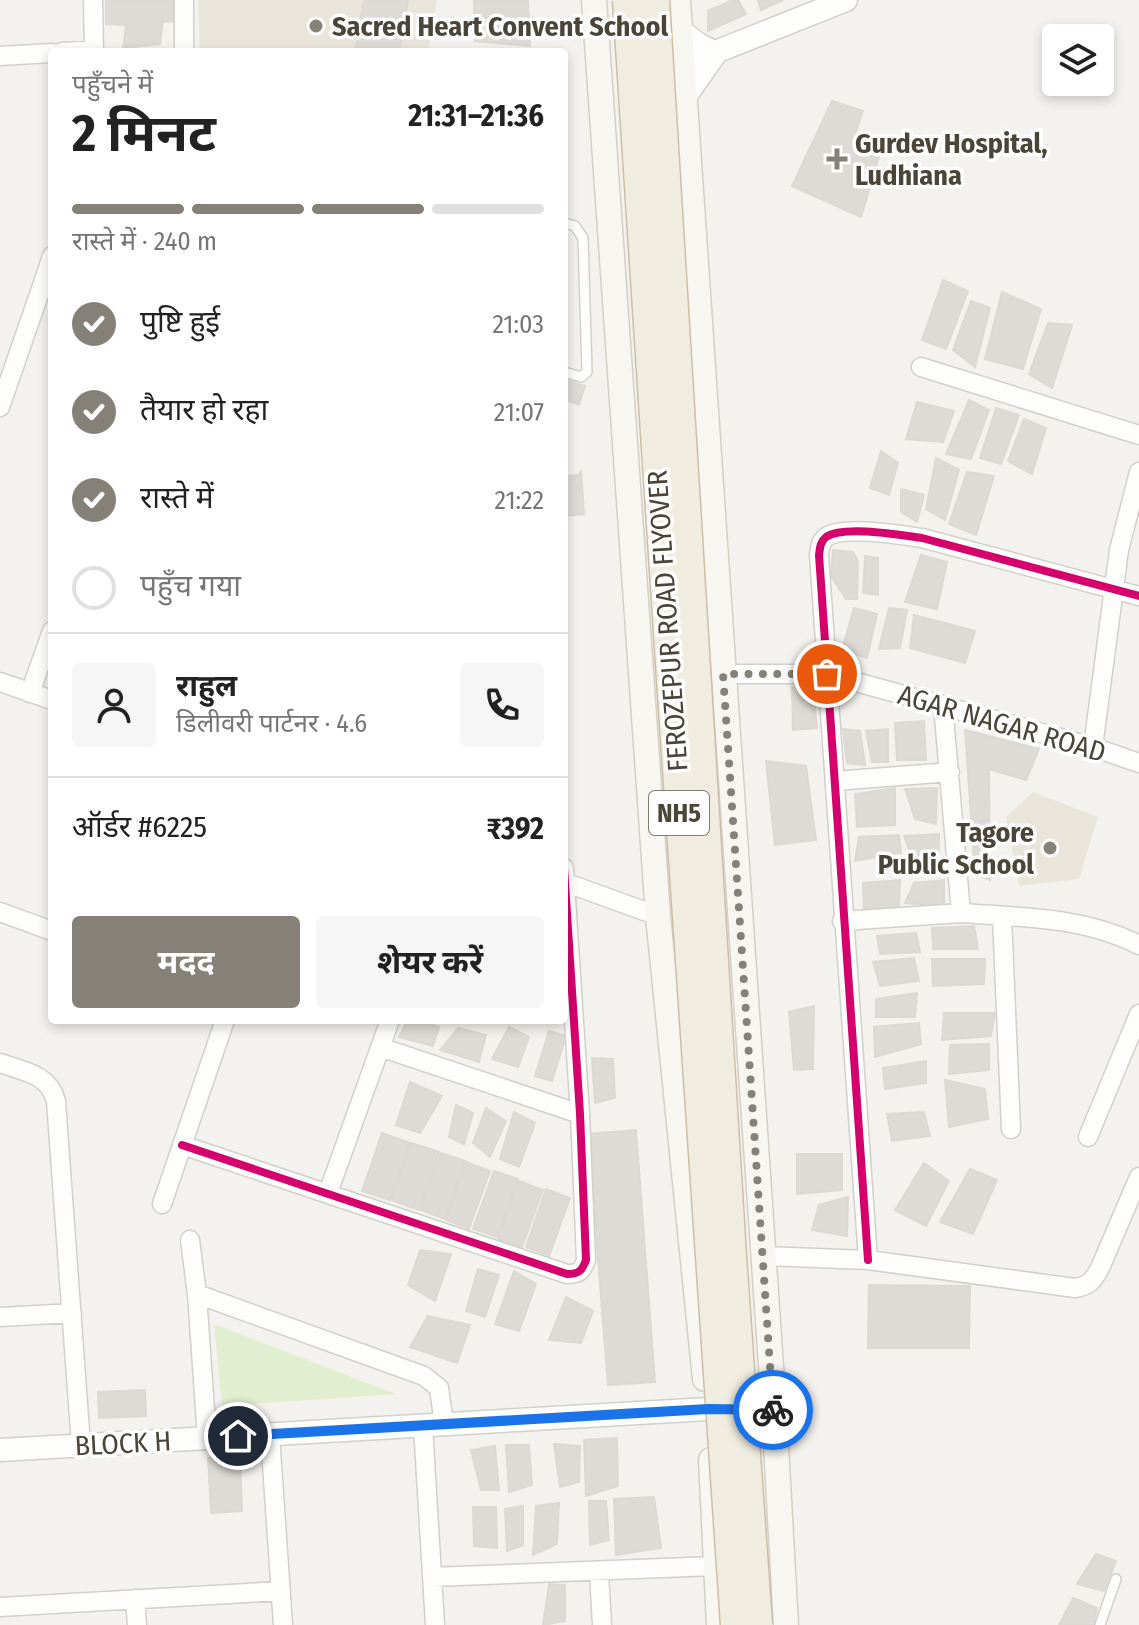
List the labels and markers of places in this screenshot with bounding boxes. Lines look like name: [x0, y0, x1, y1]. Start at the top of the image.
place label: Sacred Heart Convent School: [332, 10, 668, 43]
marker: Sacred Heart Convent School: [307, 17, 325, 35]
place label: Gurdev Hospital, Ludhiana: [855, 127, 1048, 192]
marker: Gurdev Hospital, Ludhiana: [826, 148, 848, 170]
pin: [793, 640, 861, 708]
place label: Tagore Public School: [878, 816, 1034, 881]
marker: Tagore Public School: [1041, 839, 1059, 857]
pin: [204, 1402, 272, 1470]

